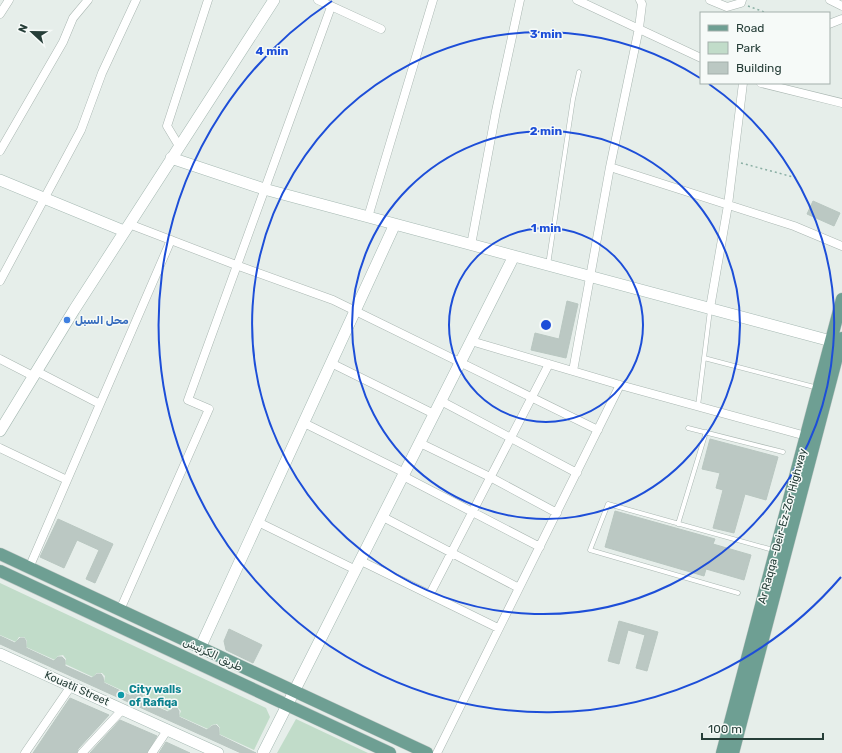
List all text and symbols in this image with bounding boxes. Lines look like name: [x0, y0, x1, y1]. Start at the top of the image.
north arrow: [12, 12, 52, 52]
legend: [700, 12, 830, 84]
text: Road: [736, 21, 764, 35]
text: N: [16, 22, 31, 35]
text: 3 min: [530, 27, 563, 41]
text: Park: [736, 41, 762, 55]
text: 4 min: [256, 44, 289, 58]
text: Building: [736, 61, 782, 75]
text: 2 min: [530, 124, 563, 138]
text: 1 min: [531, 221, 562, 235]
place label: محل السبل: [75, 314, 129, 327]
marker: محل السبل: [62, 315, 72, 325]
centre of rings: [539, 318, 553, 332]
street label: Ar Raqqa -Deir-Ez-Zor Highway: [755, 447, 810, 605]
street label: طريق الكرنيش: [181, 635, 245, 675]
street label: Kouatli Street: [42, 668, 112, 709]
place label: City walls of Rafiqa: [129, 683, 181, 709]
marker: City walls of Rafiqa: [116, 690, 126, 700]
scale bar: [702, 715, 823, 741]
text: 100 m: [708, 722, 742, 736]

